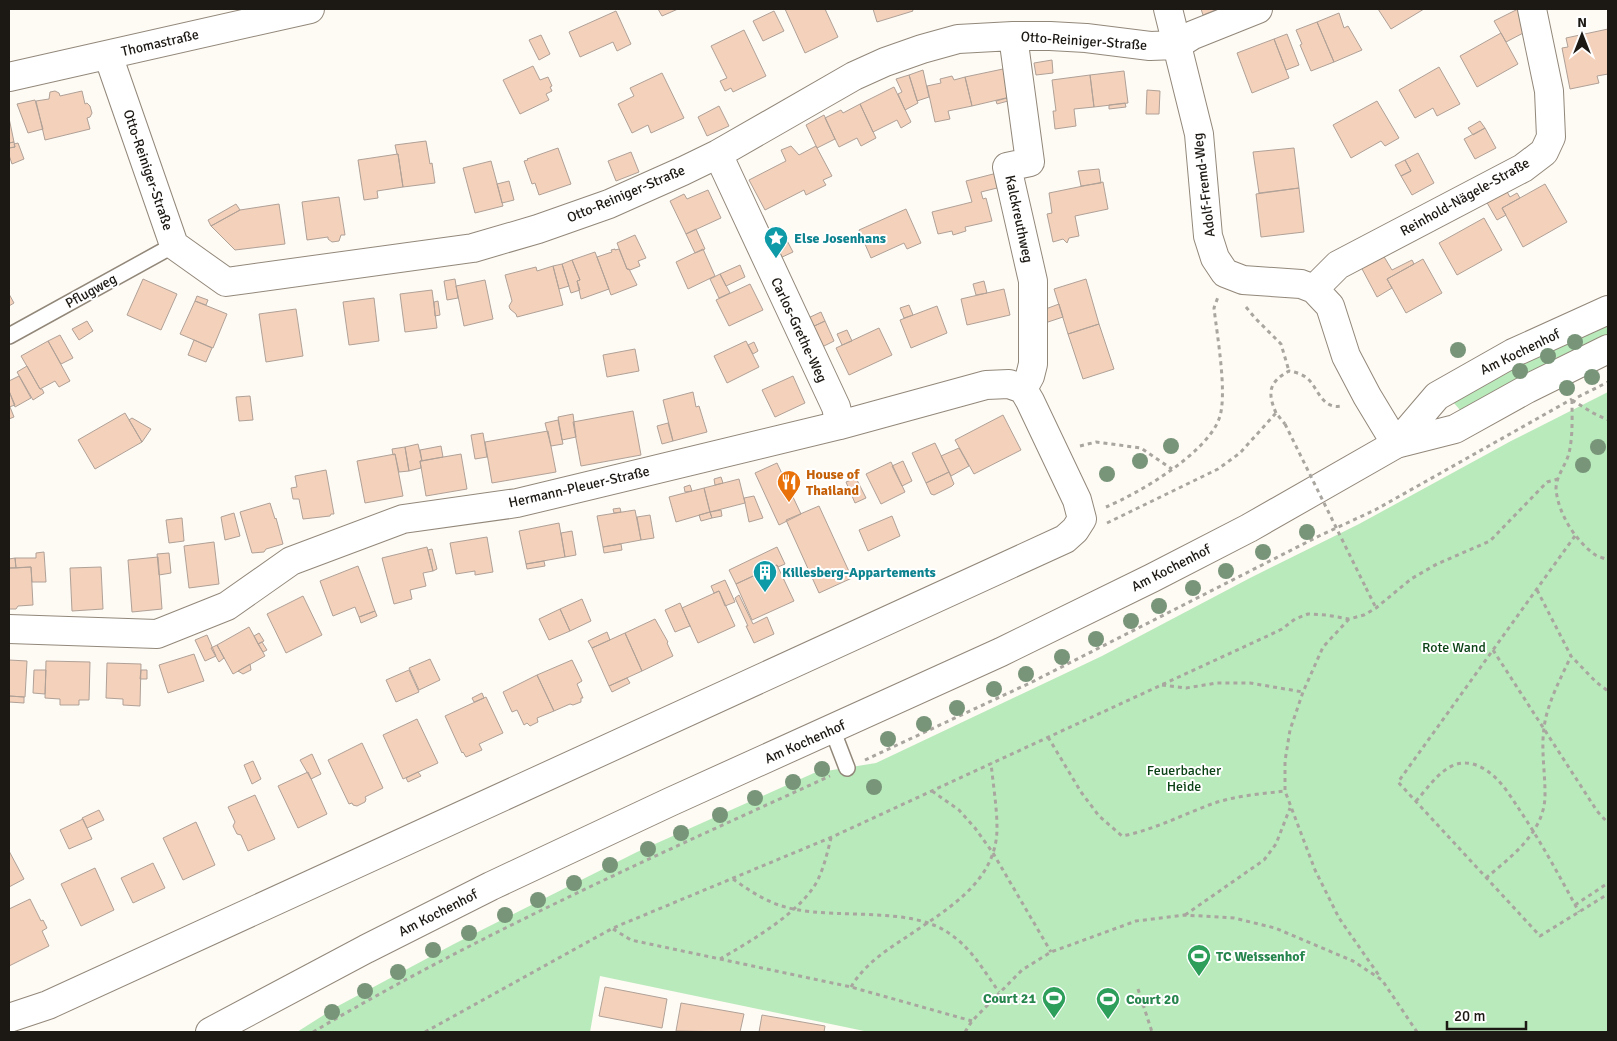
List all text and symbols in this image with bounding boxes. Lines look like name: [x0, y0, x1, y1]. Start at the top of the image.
north arrow: [1557, 10, 1607, 60]
text: N: [1577, 14, 1587, 31]
street label: Thomastraße: [120, 26, 200, 60]
street label: Otto-Reiniger-Straße: [1020, 28, 1148, 54]
street label: Otto-Reiniger-Straße: [119, 107, 177, 233]
street label: Adolf-Fremd-Weg: [1189, 132, 1219, 238]
street label: Reinhold-Nägele-Straße: [1397, 154, 1533, 240]
street label: Otto-Reiniger-Straße: [564, 161, 688, 227]
street label: Kalckreuthweg: [1001, 174, 1037, 264]
place icon: Else Josenhans: [763, 225, 789, 259]
place label: Else Josenhans: [794, 230, 886, 247]
street label: Pflugweg: [62, 270, 120, 312]
street label: Carlos-Grethe-Weg: [767, 275, 831, 385]
street label: Am Kochenhof: [1477, 325, 1564, 379]
street label: Hermann-Pleuer-Straße: [507, 462, 651, 512]
place label: House of Thailand: [806, 466, 860, 499]
restaurant icon: House of Thailand: [776, 469, 802, 503]
street label: Am Kochenhof: [1129, 540, 1215, 595]
building icon: Killesberg-Appartements: [752, 559, 778, 593]
place label: Killesberg-Appartements: [782, 564, 936, 581]
park label: Rote Wand: [1422, 639, 1486, 656]
street label: Am Kochenhof: [762, 716, 849, 767]
park label: Feuerbacher Heide: [1147, 762, 1222, 795]
street label: Am Kochenhof: [396, 885, 482, 940]
sports icon: TC Weissenhof: [1186, 943, 1212, 977]
place label: TC Weissenhof: [1216, 948, 1306, 965]
sports icon: Court 21: [1041, 985, 1067, 1019]
sports icon: Court 20: [1095, 986, 1121, 1020]
place label: Court 21: [983, 990, 1036, 1007]
place label: Court 20: [1126, 991, 1179, 1008]
scale bar: [1447, 998, 1526, 1030]
text: 20 m: [1454, 1007, 1485, 1025]

